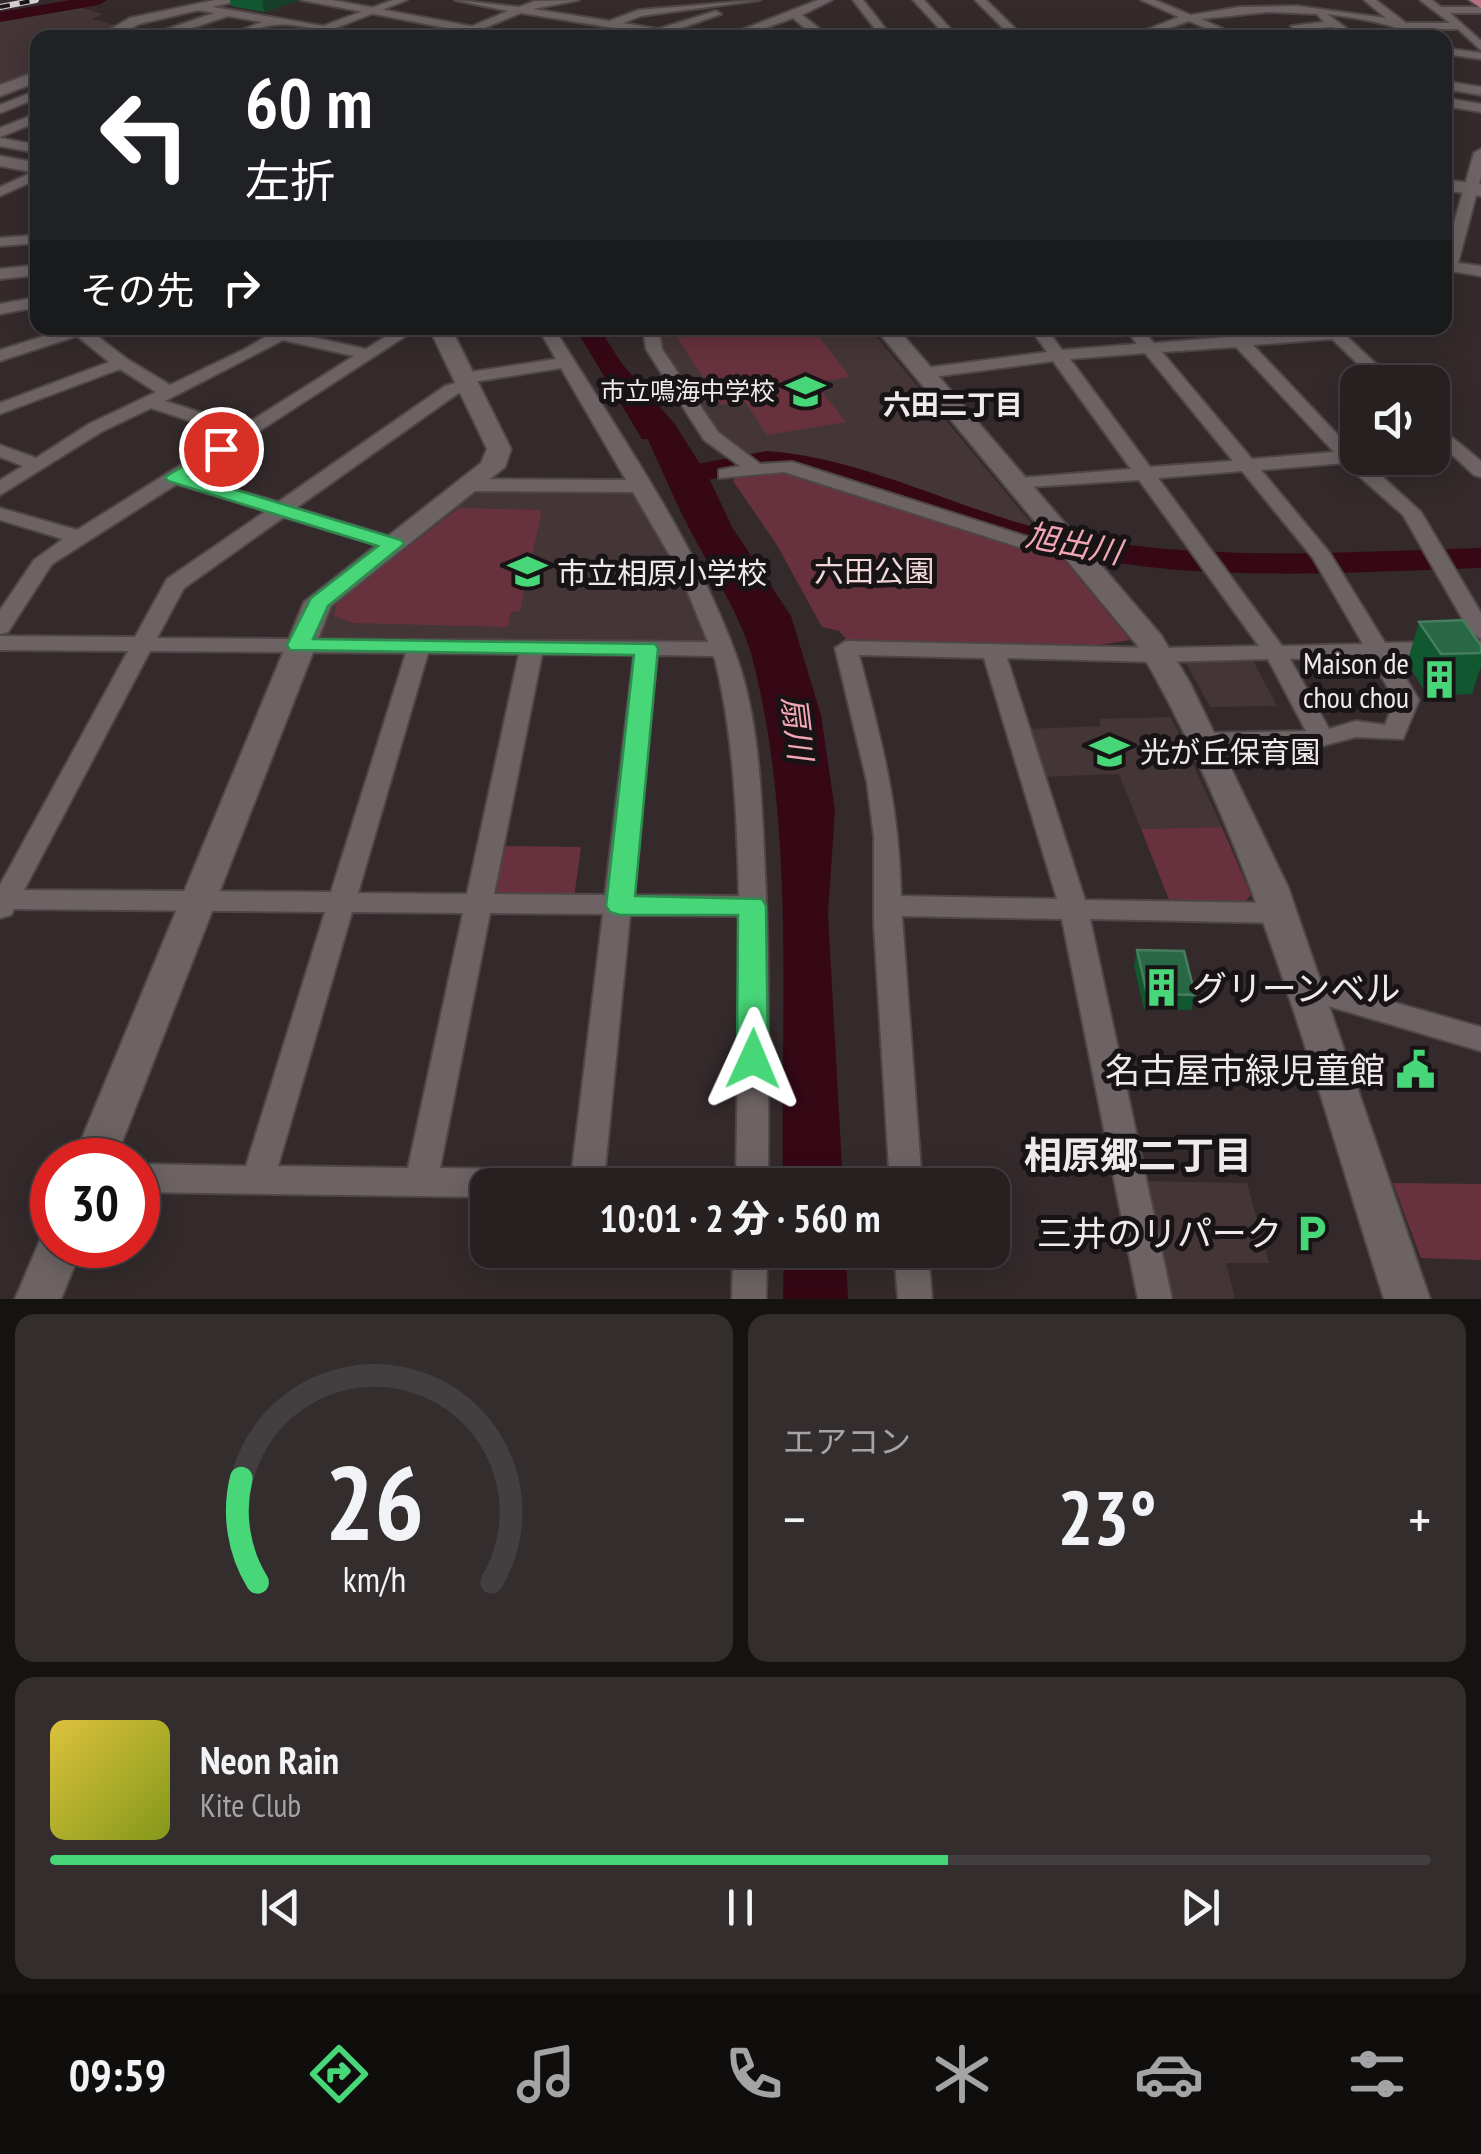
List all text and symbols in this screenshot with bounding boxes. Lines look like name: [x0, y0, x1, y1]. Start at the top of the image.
text: 60 m: [245, 57, 373, 147]
icon: left: [80, 70, 210, 200]
text: 左折: [245, 151, 335, 209]
icon: right: [214, 260, 269, 315]
text: その先: [80, 265, 194, 314]
map controls: [1340, 365, 1450, 475]
button: sound: [1340, 365, 1450, 475]
school or university icon: 市立鳴海中学校: [784, 370, 826, 412]
place label: 市立鳴海中学校: [600, 375, 775, 407]
district label: 六田二丁目: [883, 386, 1023, 423]
pin: [179, 407, 264, 492]
icon: arrive: [194, 422, 249, 477]
water label: 旭出川: [1023, 513, 1128, 573]
school or university icon: 市立相原小学校: [506, 551, 548, 593]
park label: 六田公園: [814, 551, 934, 590]
place label: 市立相原小学校: [557, 553, 767, 592]
place label: Maison de chou chou: [1303, 643, 1409, 716]
building icon: Maison de chou chou: [1418, 658, 1460, 700]
water label: 扇川: [773, 694, 823, 765]
school or university icon: 光が丘保育園: [1089, 730, 1131, 772]
place label: 光が丘保育園: [1140, 732, 1320, 771]
place label: グリーンベル: [1192, 965, 1400, 1011]
building icon: グリーンベル: [1141, 967, 1183, 1009]
position arrow: [701, 1007, 805, 1111]
place label: 名古屋市緑児童館: [1105, 1047, 1385, 1093]
public building icon: 名古屋市緑児童館: [1394, 1049, 1436, 1091]
district label: 相原郷二丁目: [1024, 1130, 1252, 1179]
speed limit sign: 30: [30, 1138, 160, 1268]
text: 10:01 · 2 分 · 560 m: [600, 1193, 880, 1242]
place label: 三井のリパーク: [1037, 1210, 1282, 1256]
parking icon: 三井のリパーク: [1291, 1212, 1333, 1254]
text: エアコン: [783, 1420, 911, 1462]
text: 26: [324, 1434, 424, 1569]
text: 23°: [1057, 1469, 1157, 1566]
text: −: [783, 1483, 806, 1554]
text: +: [1408, 1483, 1431, 1554]
text: km/h: [342, 1556, 406, 1602]
text: Neon Rain: [200, 1735, 339, 1784]
text: Kite Club: [200, 1784, 301, 1826]
icon: previous: [253, 1880, 308, 1935]
icon: pause: [713, 1880, 768, 1935]
icon: next: [1173, 1880, 1228, 1935]
icon: directions: [304, 2039, 374, 2109]
icon: music: [511, 2039, 581, 2109]
icon: phone: [719, 2039, 789, 2109]
icon: climate: [927, 2039, 997, 2109]
icon: car: [1134, 2039, 1204, 2109]
icon: filters: [1342, 2039, 1412, 2109]
text: 09:59: [69, 2045, 166, 2103]

